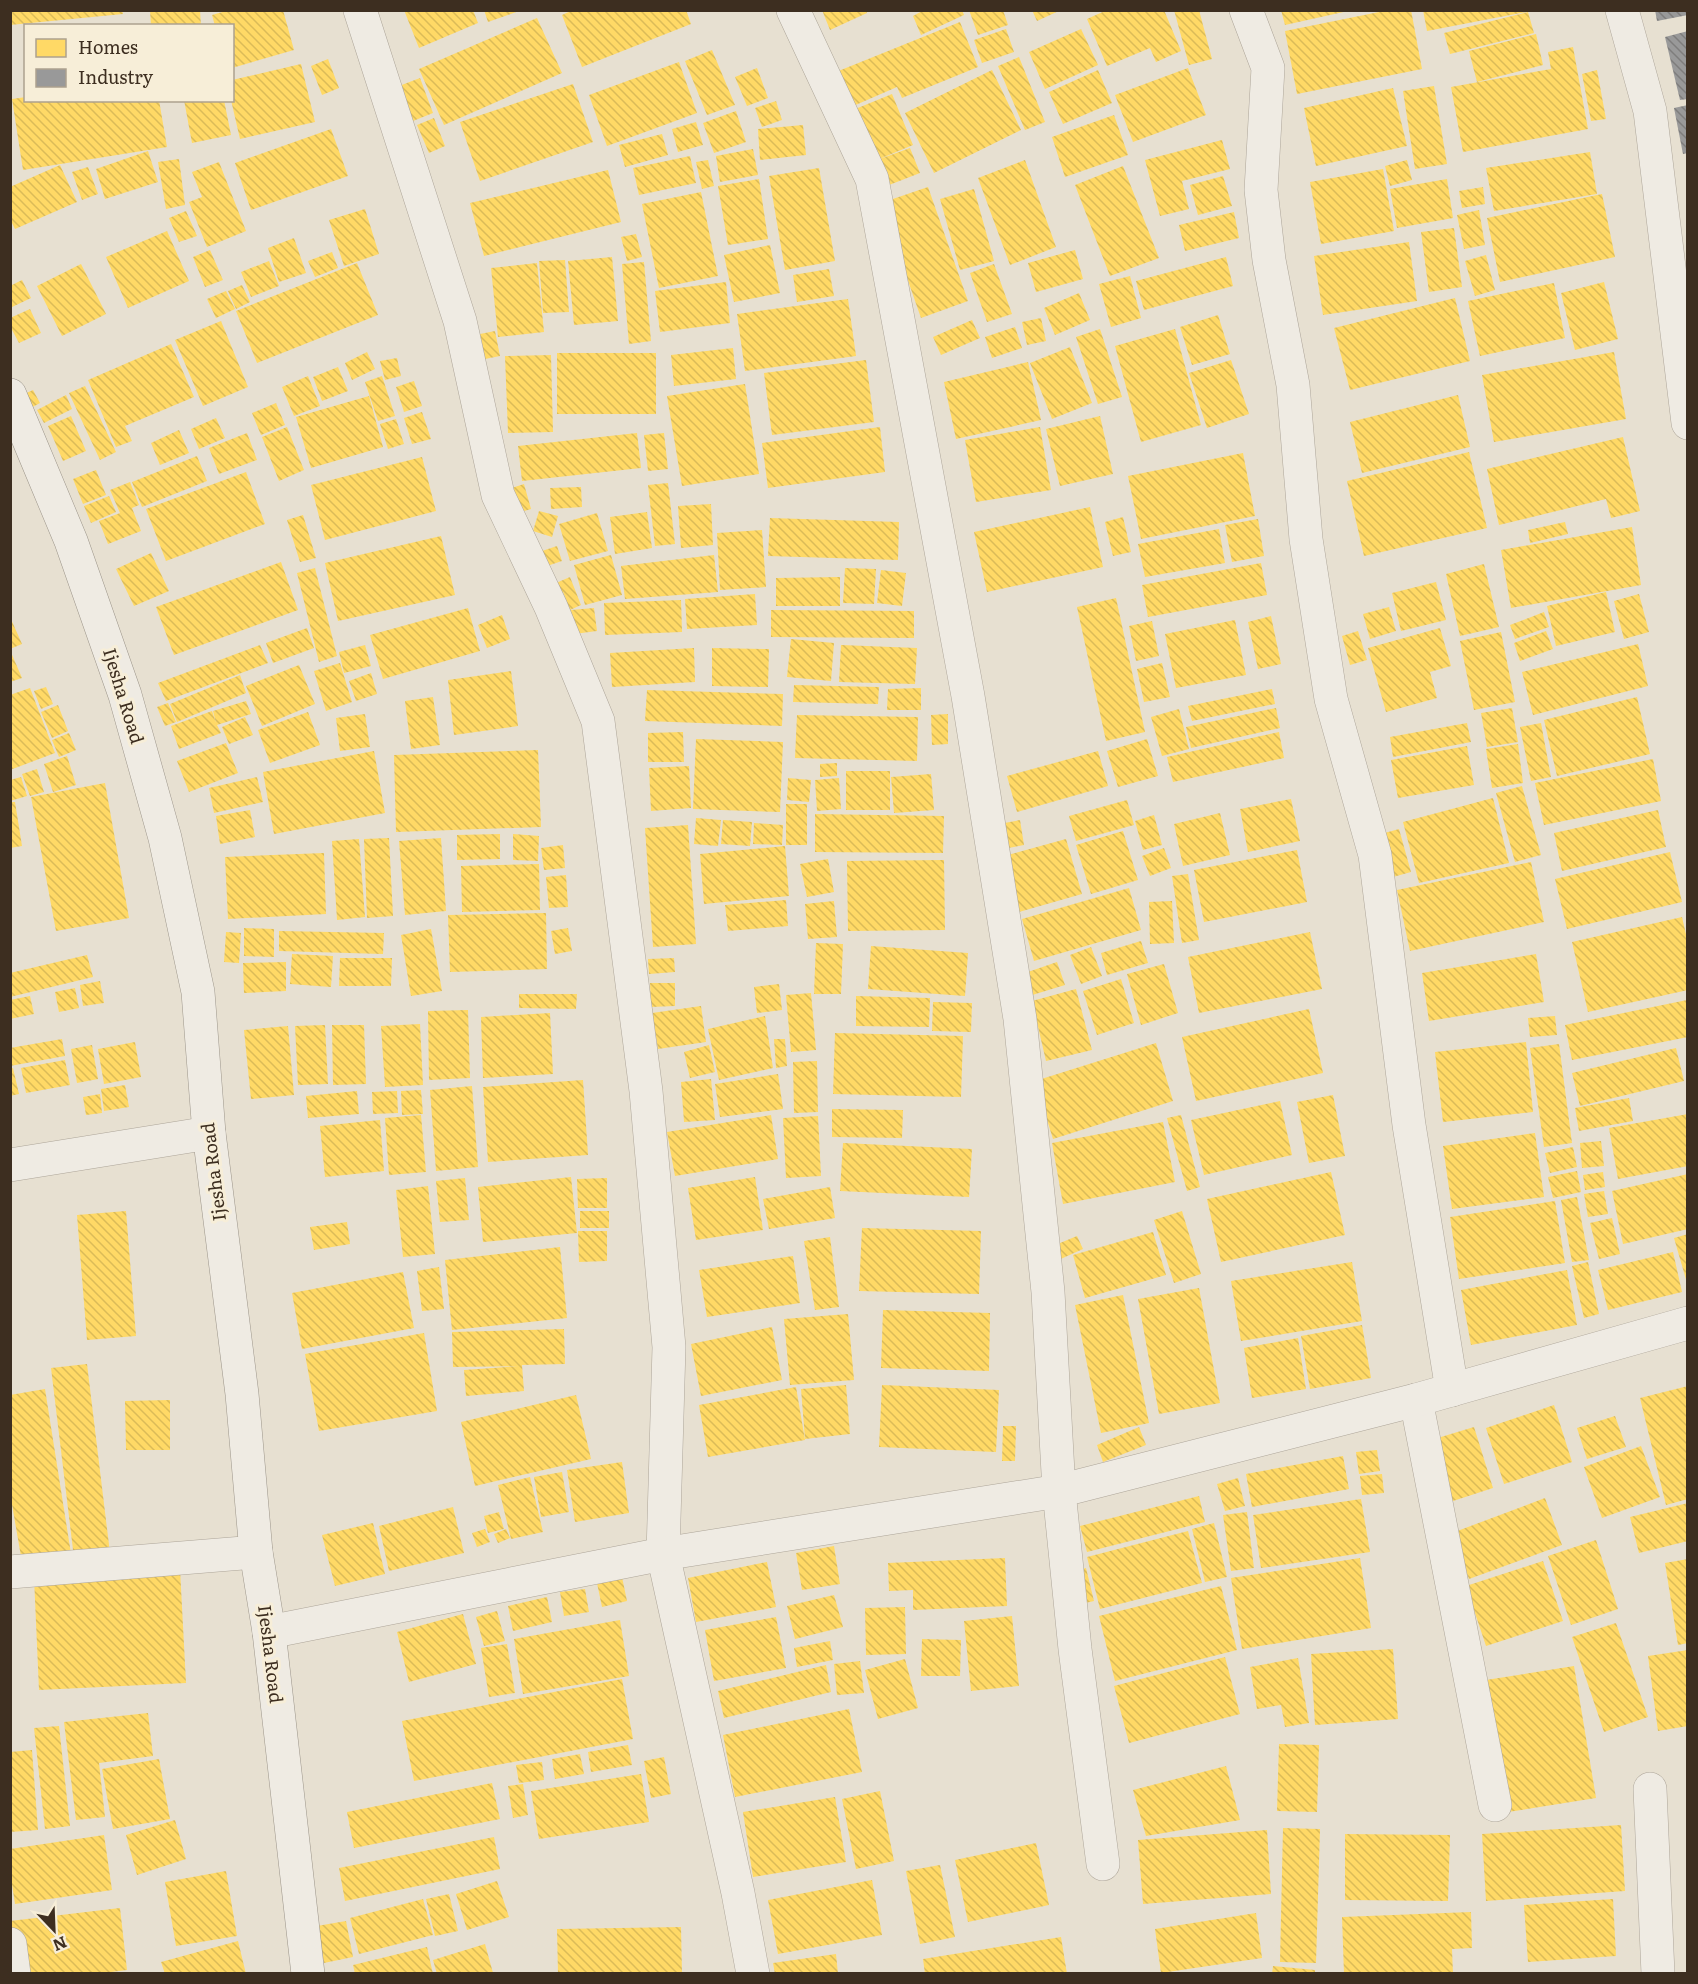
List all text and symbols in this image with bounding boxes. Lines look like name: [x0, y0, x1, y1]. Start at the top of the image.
legend: [24, 24, 234, 102]
text: Homes: [78, 33, 138, 60]
text: Industry: [78, 63, 154, 90]
street label: Ijesha Road: [97, 644, 152, 747]
street label: Ijesha Road: [193, 1121, 232, 1223]
street label: Ijesha Road: [252, 1603, 291, 1705]
north arrow: [24, 1900, 84, 1960]
text: N: [49, 1931, 71, 1958]

